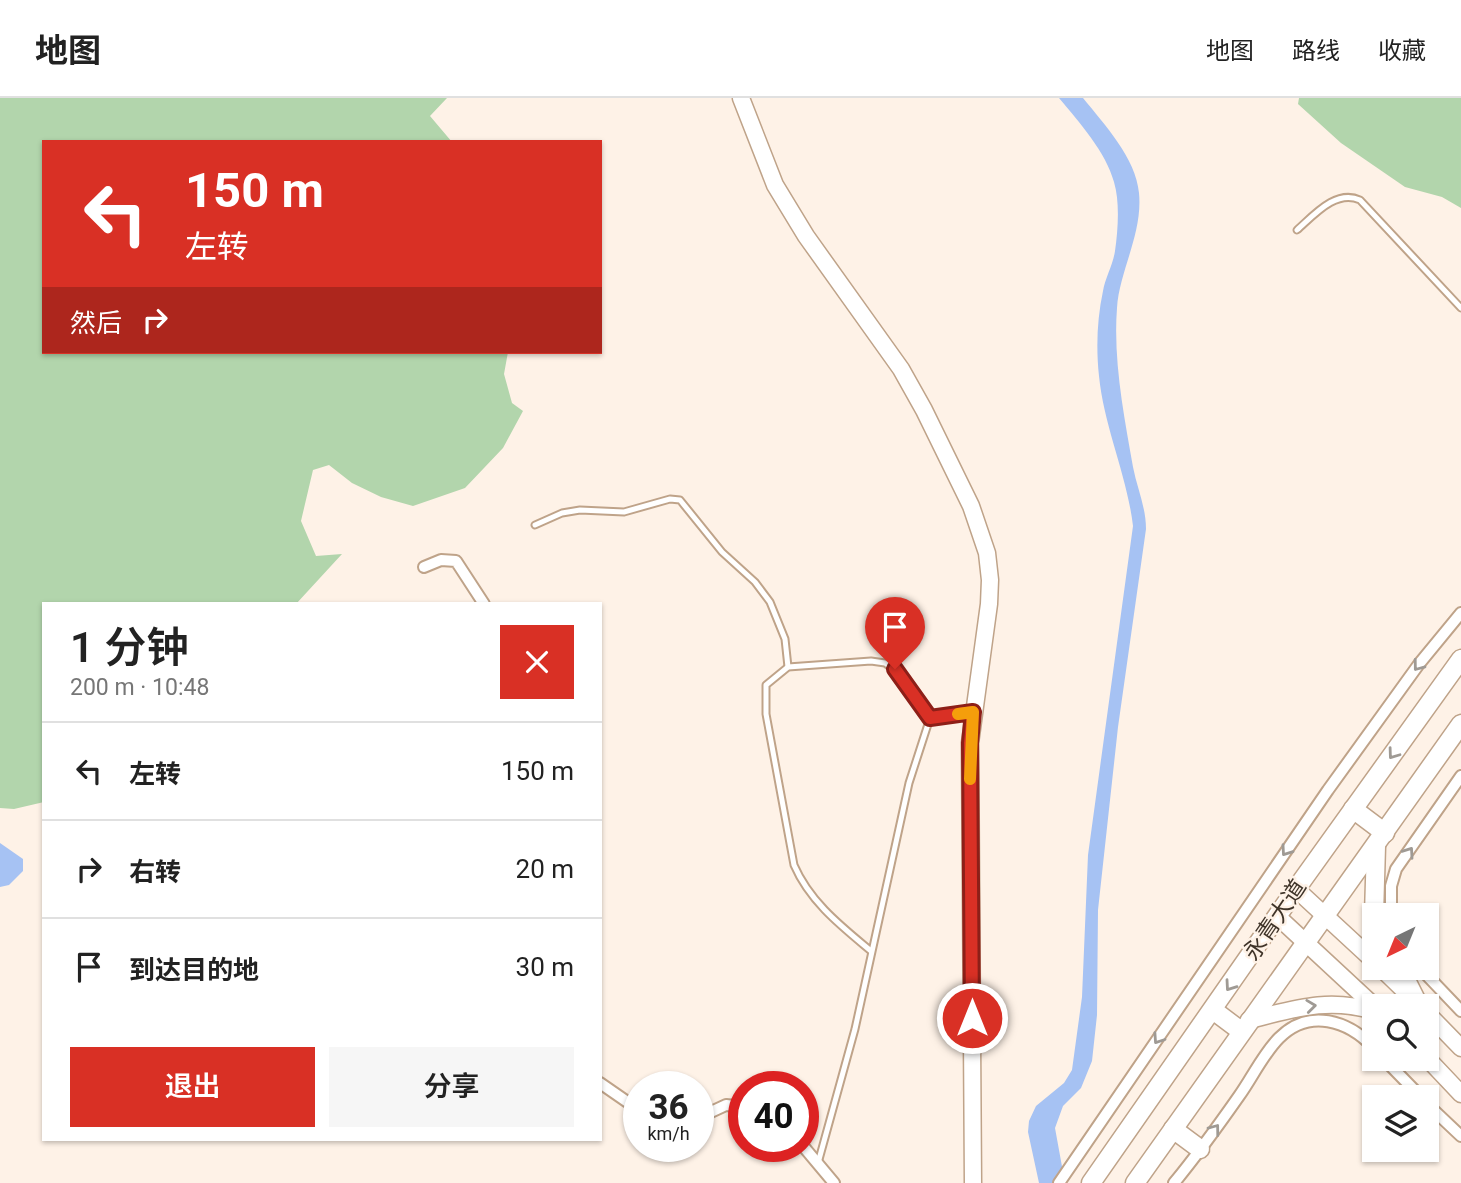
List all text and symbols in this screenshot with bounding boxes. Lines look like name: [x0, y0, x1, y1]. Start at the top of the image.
text: 地图: [35, 31, 101, 70]
text: 地图: [1206, 37, 1254, 65]
text: 路线: [1292, 37, 1340, 65]
text: 收藏: [1378, 37, 1426, 65]
text: 150 m: [185, 162, 324, 219]
icon: left: [70, 168, 161, 259]
text: 左转: [185, 228, 249, 266]
icon: right: [136, 301, 174, 339]
text: 然后: [70, 308, 122, 338]
pin: [865, 597, 925, 669]
icon: arrive: [876, 608, 914, 646]
text: 1 分钟: [70, 623, 188, 672]
button: close: [500, 625, 574, 699]
one-way arrow: [1414, 658, 1427, 670]
text: 200 m · 10:48: [70, 674, 209, 701]
one-way arrow: [1389, 746, 1401, 759]
icon: left: [70, 752, 108, 790]
text: 150 m: [501, 756, 574, 786]
text: 左转: [129, 759, 181, 789]
one-way arrow: [1282, 843, 1294, 856]
one-way arrow: [1401, 847, 1413, 860]
icon: right: [70, 850, 108, 888]
text: 20 m: [516, 854, 574, 884]
text: 右转: [129, 857, 181, 887]
street label: 永青大道: [1238, 874, 1312, 966]
north arrow: [1362, 903, 1438, 980]
map controls: [1362, 903, 1439, 1162]
icon: arrive: [70, 948, 108, 986]
text: 30 m: [516, 952, 574, 982]
text: 到达目的地: [129, 955, 259, 985]
one-way arrow: [1226, 978, 1238, 991]
position arrow: [935, 981, 1009, 1055]
button: search: [1362, 994, 1439, 1071]
one-way arrow: [1305, 998, 1317, 1013]
one-way arrow: [1154, 1031, 1166, 1044]
button: 退出: [70, 1047, 315, 1127]
button: 分享: [329, 1047, 574, 1127]
speed limit sign: 40: [728, 1071, 819, 1162]
button: layers: [1362, 1085, 1439, 1162]
text: 36: [648, 1087, 689, 1128]
text: km/h: [647, 1123, 690, 1144]
one-way arrow: [1207, 1124, 1220, 1137]

